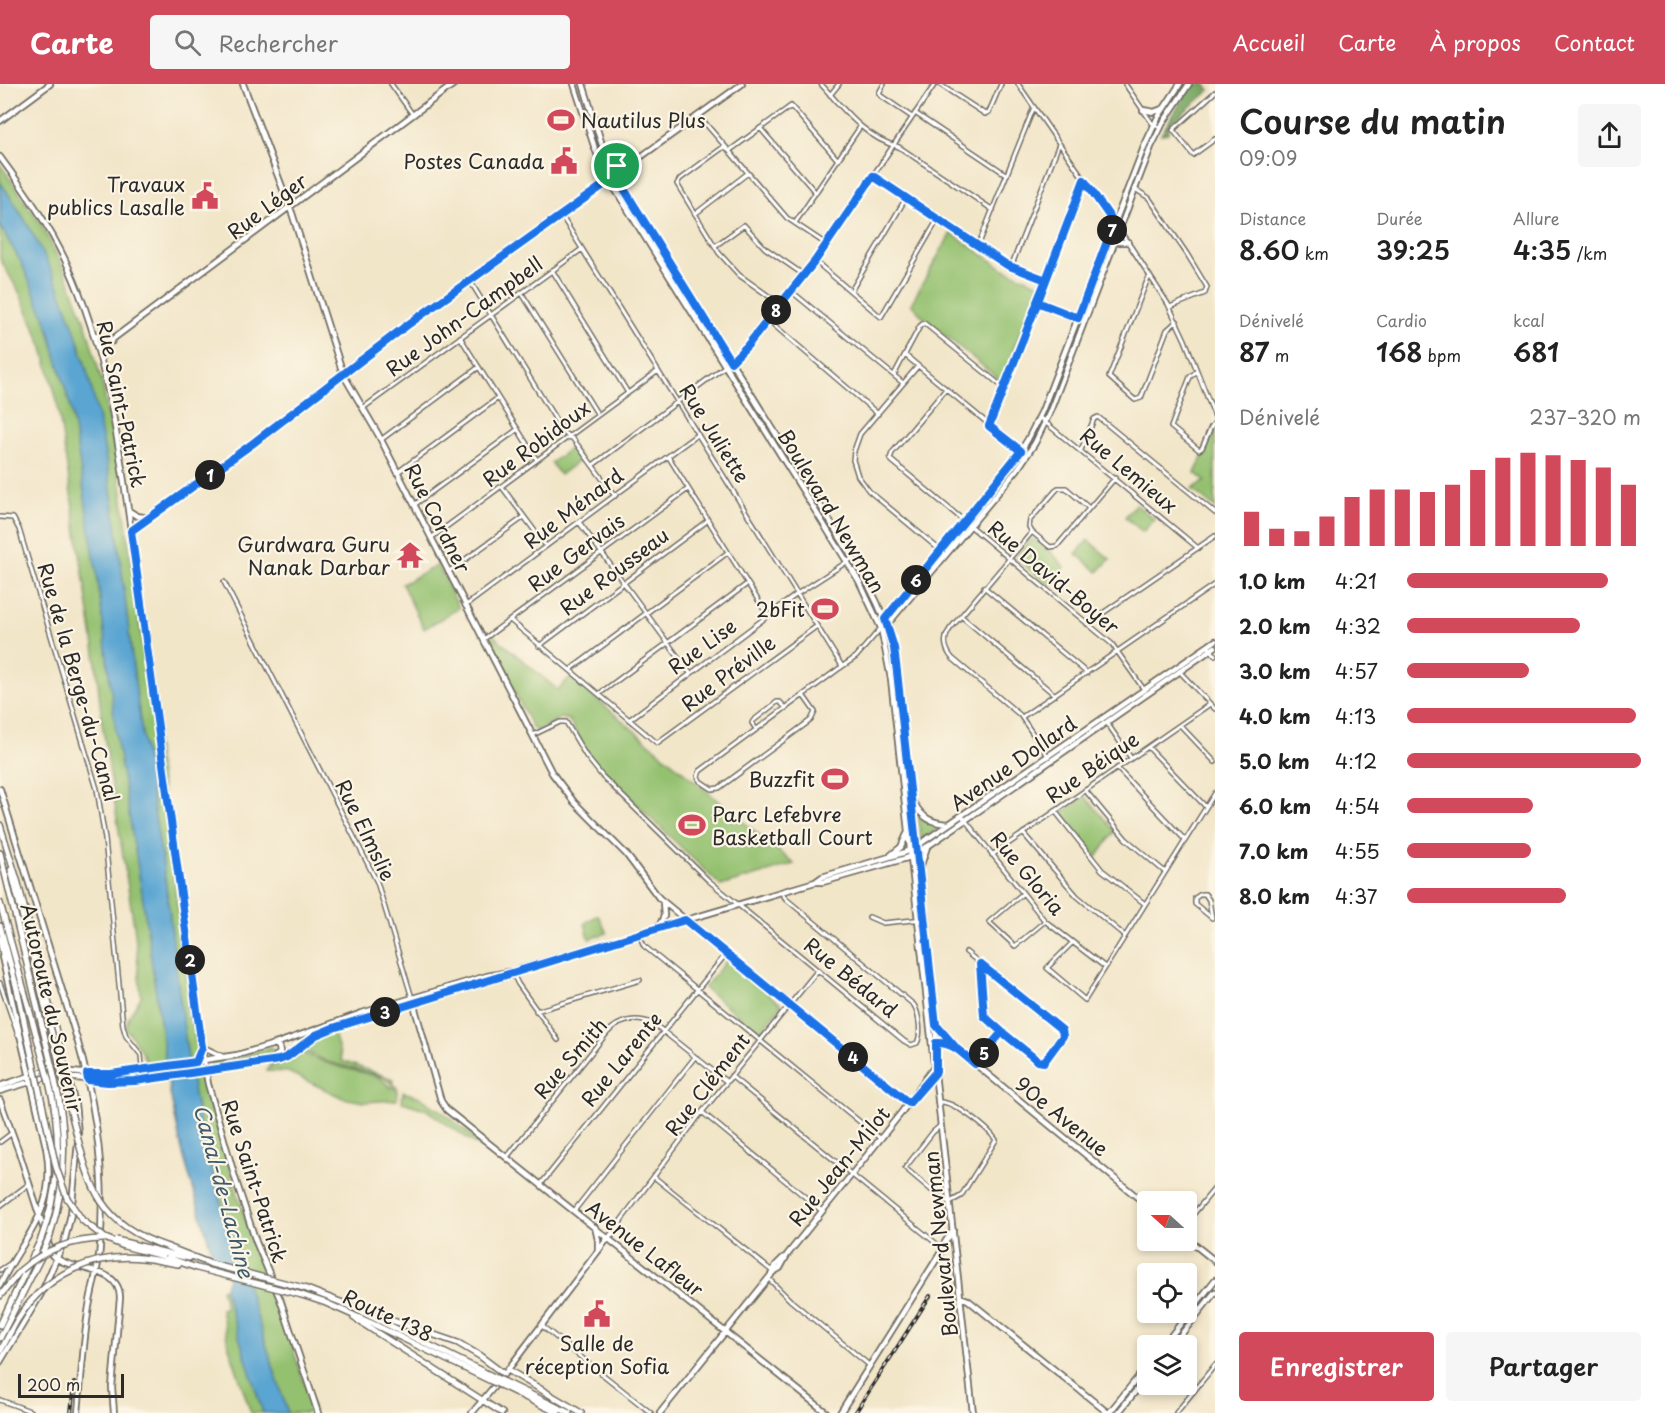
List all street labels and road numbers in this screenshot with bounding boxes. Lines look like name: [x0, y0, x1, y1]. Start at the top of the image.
street label: Rue Léger: [221, 165, 314, 246]
street label: Rue John-Campbell: [379, 249, 549, 383]
street label: Rue Saint-Patrick: [90, 318, 154, 490]
street label: Rue Juliette: [673, 377, 757, 489]
street label: Rue Robidoux: [476, 392, 596, 494]
street label: Rue Lemieux: [1074, 420, 1184, 520]
street label: Boulevard Newman: [771, 423, 893, 599]
street label: Rue Cordner: [398, 458, 479, 579]
street label: Rue Ménard: [517, 461, 629, 555]
street label: Rue Gervais: [521, 506, 631, 598]
street label: Rue David-Boyer: [982, 513, 1127, 641]
street label: Rue Rousseau: [553, 520, 675, 622]
street label: Rue de la Berge-du-Canal: [31, 559, 127, 805]
street label: Rue Lise: [662, 611, 742, 681]
street label: Rue Préville: [675, 628, 781, 718]
street label: Avenue Dollard: [944, 708, 1082, 818]
street label: Rue Béique: [1039, 724, 1145, 810]
street label: Rue Elmslie: [328, 774, 404, 886]
street label: Rue Gloria: [984, 825, 1072, 922]
street label: Autoroute du Souvenir: [13, 900, 91, 1116]
street label: Rue Bédard: [798, 930, 904, 1024]
street label: Rue Larente: [574, 1005, 668, 1113]
street label: Rue Smith: [526, 1011, 614, 1105]
street label: Rue Clément: [657, 1026, 757, 1142]
street label: 90e Avenue: [1009, 1069, 1115, 1163]
street label: Rue Saint-Patrick: [214, 1096, 296, 1266]
street label: Rue Jean-Milot: [781, 1100, 897, 1232]
street label: Boulevard Newman: [915, 1150, 965, 1338]
street label: Avenue Lafleur: [580, 1193, 710, 1304]
street label: Route 138: [338, 1281, 438, 1349]

